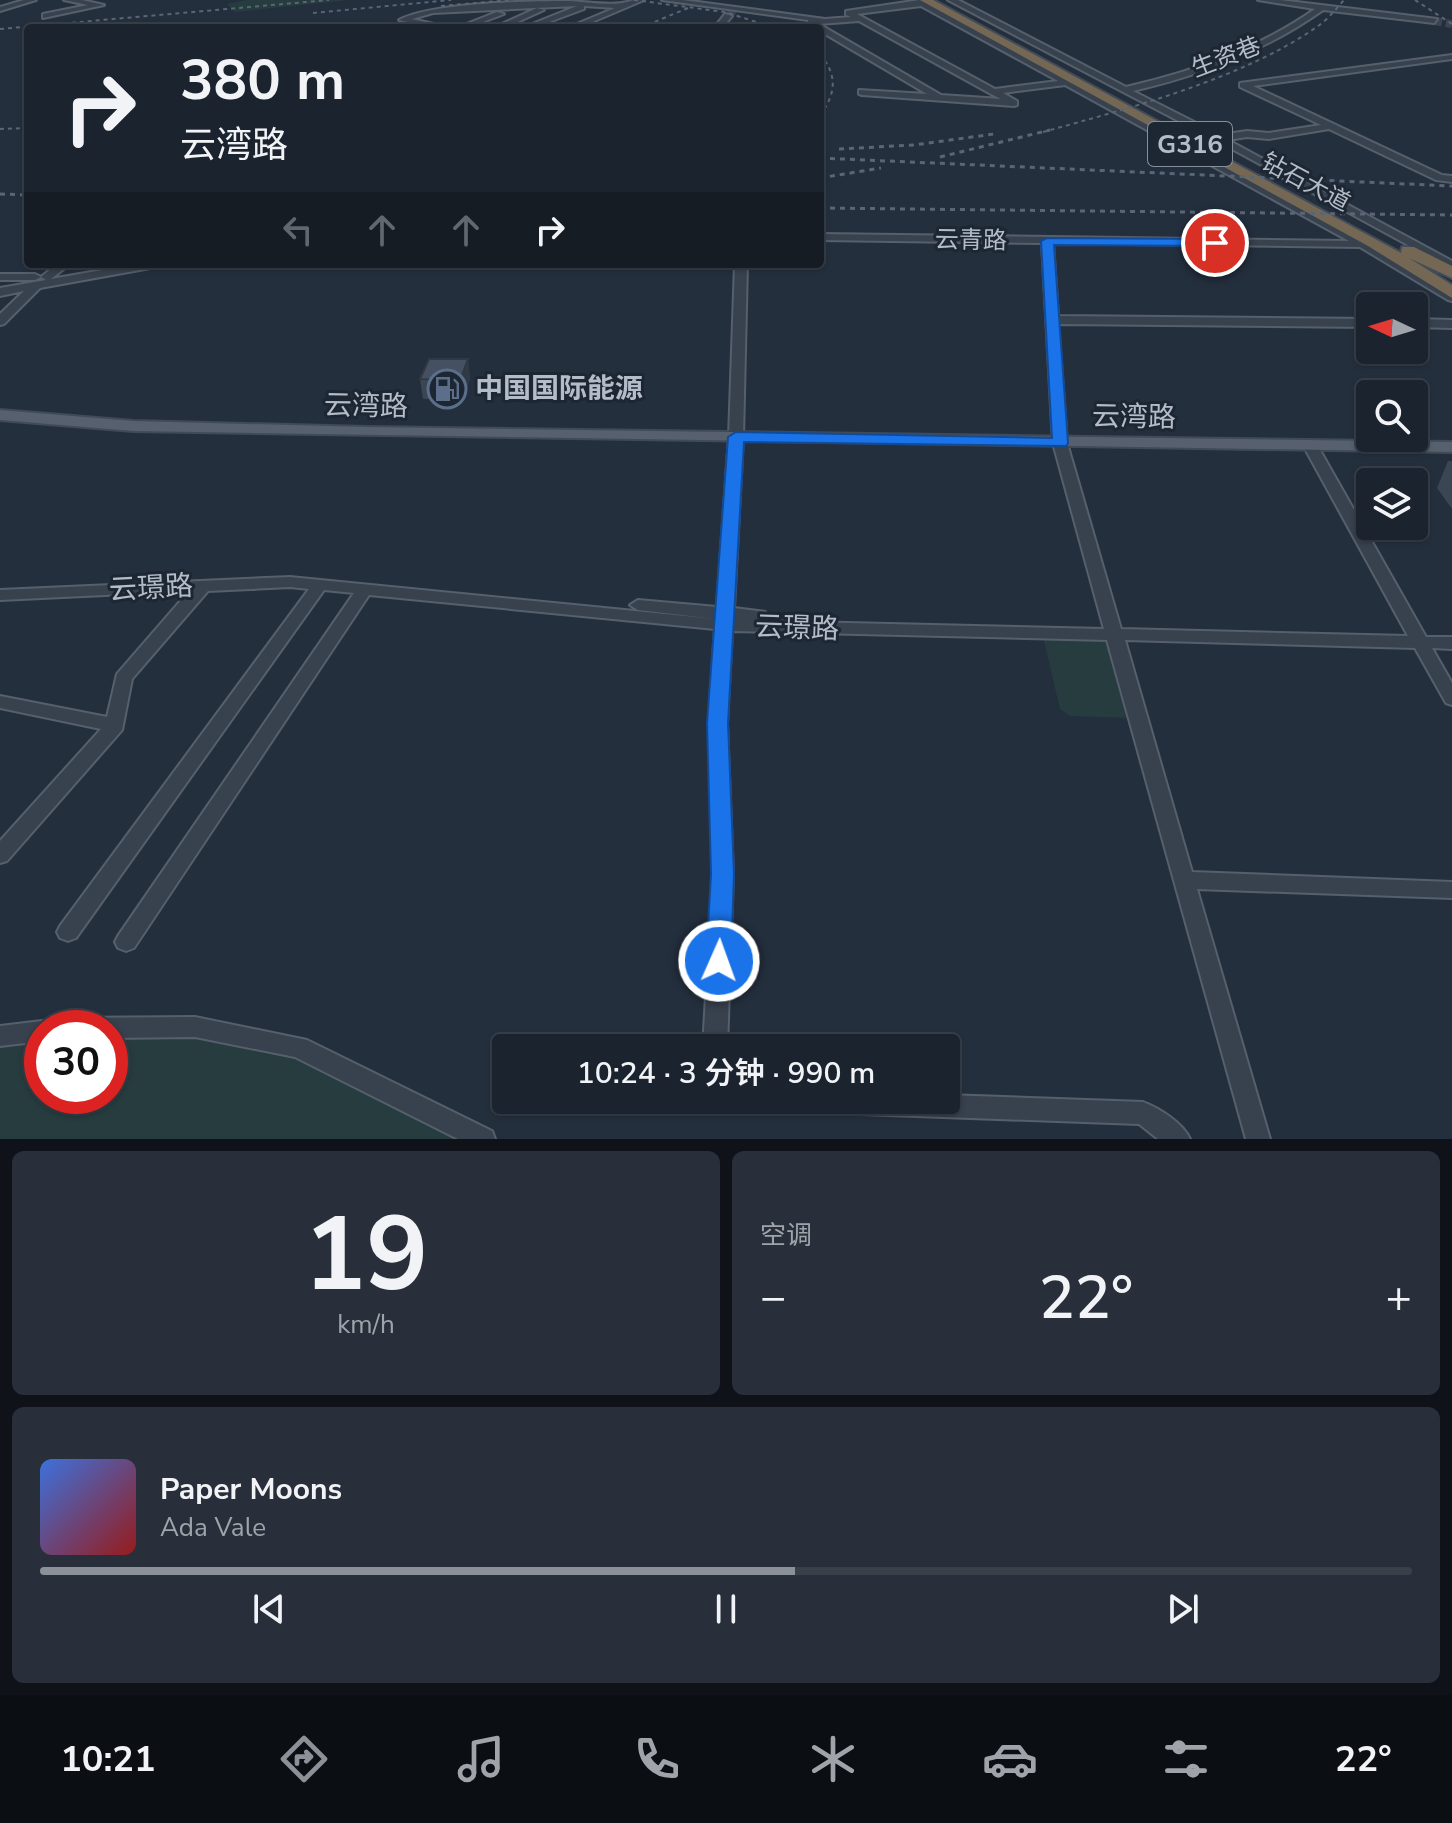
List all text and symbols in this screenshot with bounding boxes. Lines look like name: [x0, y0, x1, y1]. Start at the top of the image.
street label: 生资巷: [1187, 29, 1265, 85]
text: 380 m: [180, 42, 345, 119]
icon: right: [48, 56, 152, 160]
text: 云湾路: [180, 121, 288, 170]
road number: G316: [1148, 122, 1232, 166]
street label: 钻石大道: [1256, 145, 1356, 219]
icon: left: [276, 208, 320, 252]
icon: ahead: [360, 208, 404, 252]
icon: ahead: [444, 208, 488, 252]
icon: right: [528, 208, 572, 252]
pin: [1181, 209, 1249, 277]
icon: arrive: [1193, 221, 1237, 265]
street label: 云青路: [935, 223, 1007, 257]
north arrow: [1356, 292, 1428, 364]
map controls: [1356, 292, 1428, 540]
fuel station icon: 中国国际能源: [426, 368, 468, 410]
place label: 中国国际能源: [475, 370, 643, 408]
button: search: [1356, 380, 1428, 452]
street label: 云湾路: [324, 386, 408, 426]
street label: 云湾路: [1092, 397, 1176, 437]
button: layers: [1356, 468, 1428, 540]
street label: 云璟路: [108, 567, 194, 609]
street label: 云璟路: [754, 608, 840, 648]
position arrow: [677, 919, 761, 1003]
speed limit sign: 30: [24, 1010, 128, 1114]
text: 10:24 · 3 分钟 · 990 m: [577, 1053, 875, 1094]
text: 19: [304, 1184, 428, 1326]
text: 空调: [760, 1218, 812, 1253]
text: 22°: [1039, 1257, 1133, 1339]
text: −: [760, 1268, 786, 1328]
text: +: [1386, 1268, 1412, 1328]
text: km/h: [337, 1307, 395, 1342]
text: Paper Moons: [160, 1469, 342, 1510]
text: Ada Vale: [160, 1510, 266, 1545]
icon: previous: [247, 1587, 291, 1631]
icon: pause: [704, 1587, 748, 1631]
icon: next: [1161, 1587, 1205, 1631]
icon: directions: [276, 1731, 332, 1787]
icon: music: [453, 1731, 509, 1787]
icon: phone: [629, 1731, 685, 1787]
icon: climate: [805, 1731, 861, 1787]
icon: car: [982, 1731, 1038, 1787]
icon: filters: [1158, 1731, 1214, 1787]
text: 10:21: [60, 1735, 156, 1784]
text: 22°: [1335, 1735, 1392, 1784]

